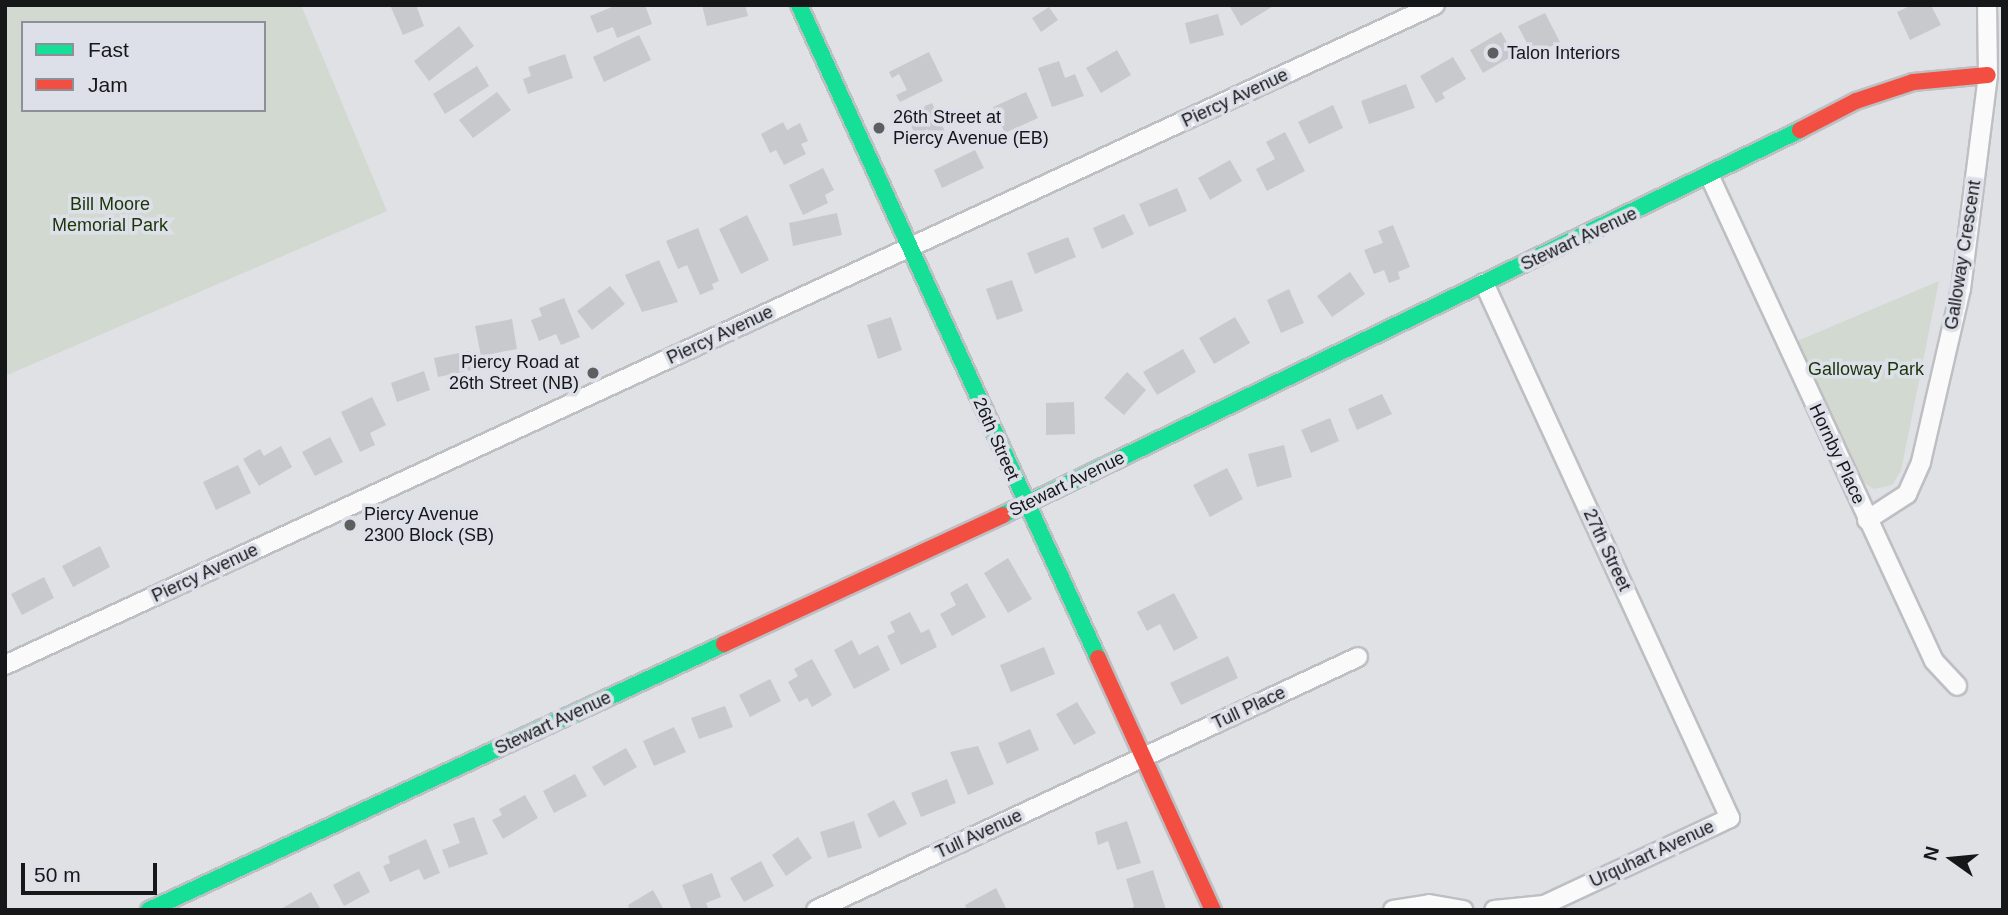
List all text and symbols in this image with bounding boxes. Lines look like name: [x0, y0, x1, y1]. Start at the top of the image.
legend: [21, 21, 266, 112]
text: Fast: [88, 38, 129, 61]
place label: Talon Interiors: [1507, 42, 1620, 64]
marker: Talon Interiors: [1485, 45, 1501, 61]
street label: Piercy Avenue: [1178, 64, 1292, 132]
text: Jam: [88, 73, 128, 96]
place label: 26th Street at Piercy Avenue (EB): [893, 107, 1050, 150]
marker: 26th Street at Piercy Avenue (EB): [871, 120, 887, 136]
street label: Galloway Crescent: [1941, 179, 1985, 331]
park label: Bill Moore Memorial Park: [52, 194, 168, 236]
street label: Stewart Avenue: [1517, 202, 1641, 276]
street label: Piercy Avenue: [663, 301, 777, 369]
place label: Piercy Road at 26th Street (NB): [449, 352, 579, 394]
park label: Galloway Park: [1808, 358, 1924, 380]
marker: Piercy Road at 26th Street (NB): [585, 365, 601, 381]
street label: 26th Street: [968, 394, 1024, 484]
street label: Hornby Place: [1804, 400, 1870, 508]
street label: Stewart Avenue: [1005, 447, 1129, 521]
place label: Piercy Avenue 2300 Block (SB): [364, 504, 494, 546]
street label: 27th Street: [1579, 506, 1635, 594]
marker: Piercy Avenue 2300 Block (SB): [342, 517, 358, 533]
street label: Piercy Avenue: [148, 539, 262, 607]
street label: Tull Place: [1209, 682, 1289, 734]
street label: Stewart Avenue: [491, 686, 615, 760]
street label: Tull Avenue: [932, 804, 1026, 864]
street label: Urquhart Avenue: [1586, 816, 1718, 892]
north arrow: [1917, 824, 1987, 894]
text: N: [1919, 844, 1943, 863]
scale bar: [24, 848, 161, 892]
text: 50 m: [34, 863, 81, 886]

